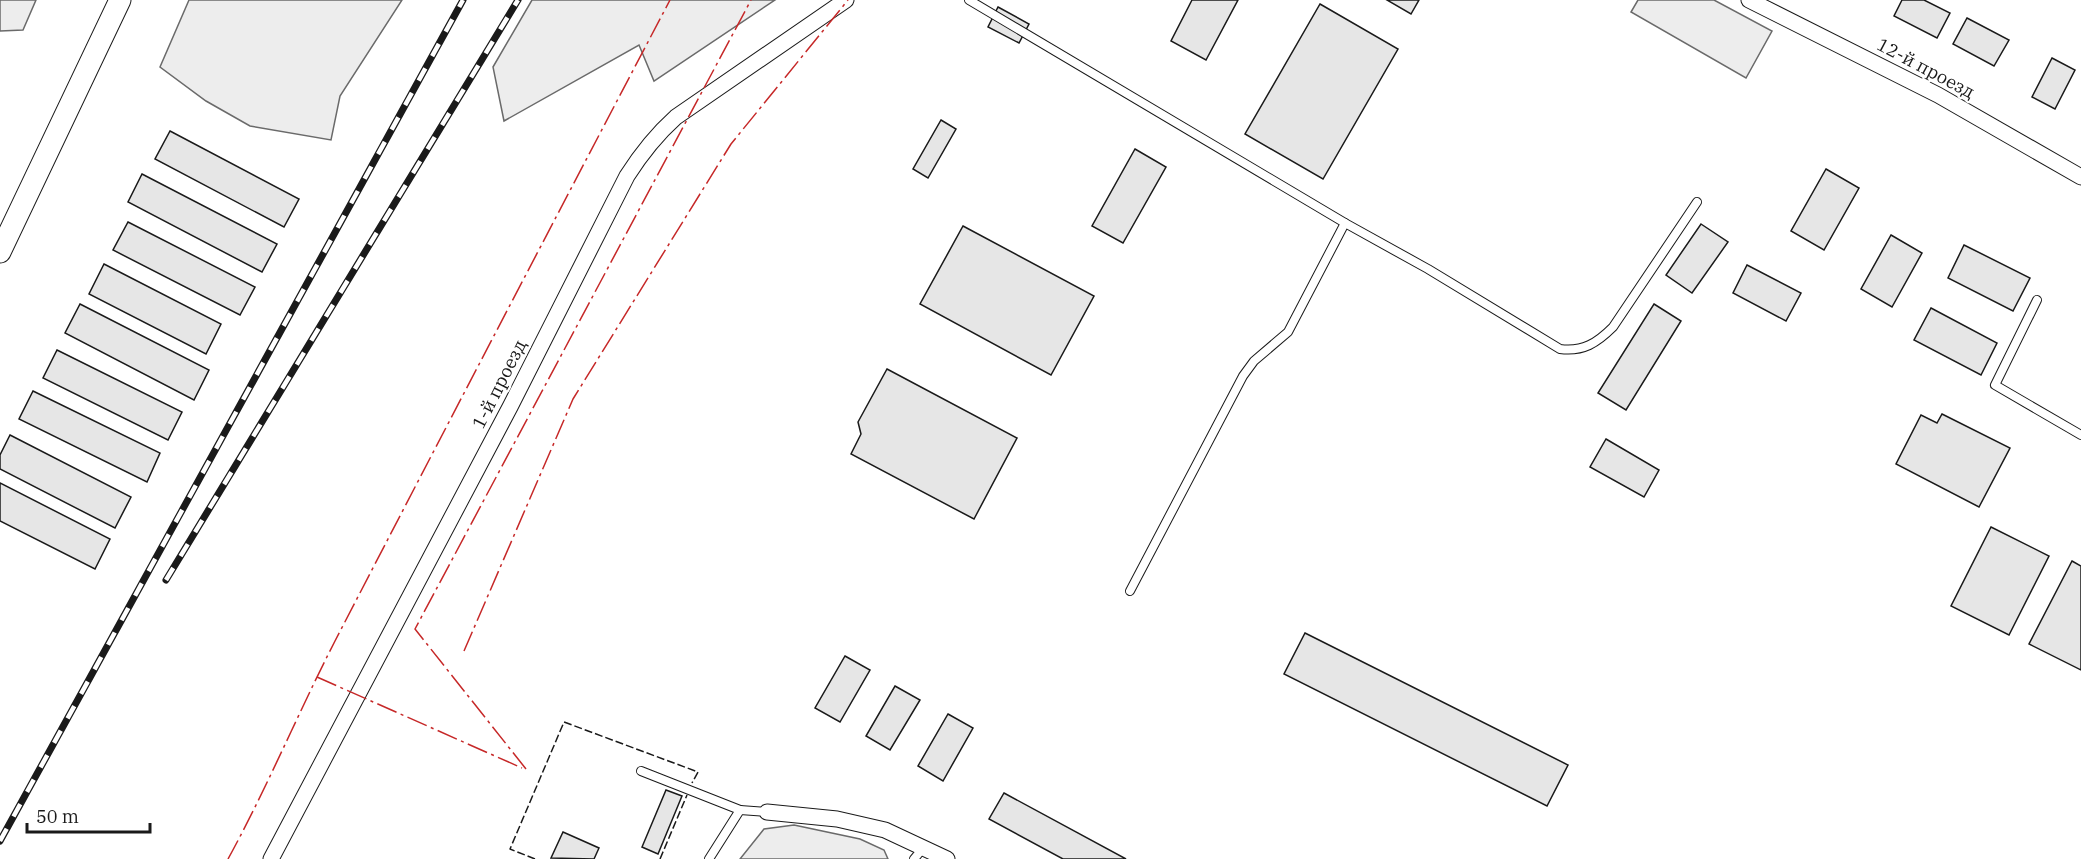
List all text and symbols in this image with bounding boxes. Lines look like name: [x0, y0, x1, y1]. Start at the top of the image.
street label: 12-й проезд: [1873, 33, 1979, 103]
street label: 1-й проезд: [467, 336, 531, 432]
scale bar: [27, 796, 150, 834]
text: 50 m: [36, 805, 79, 828]

